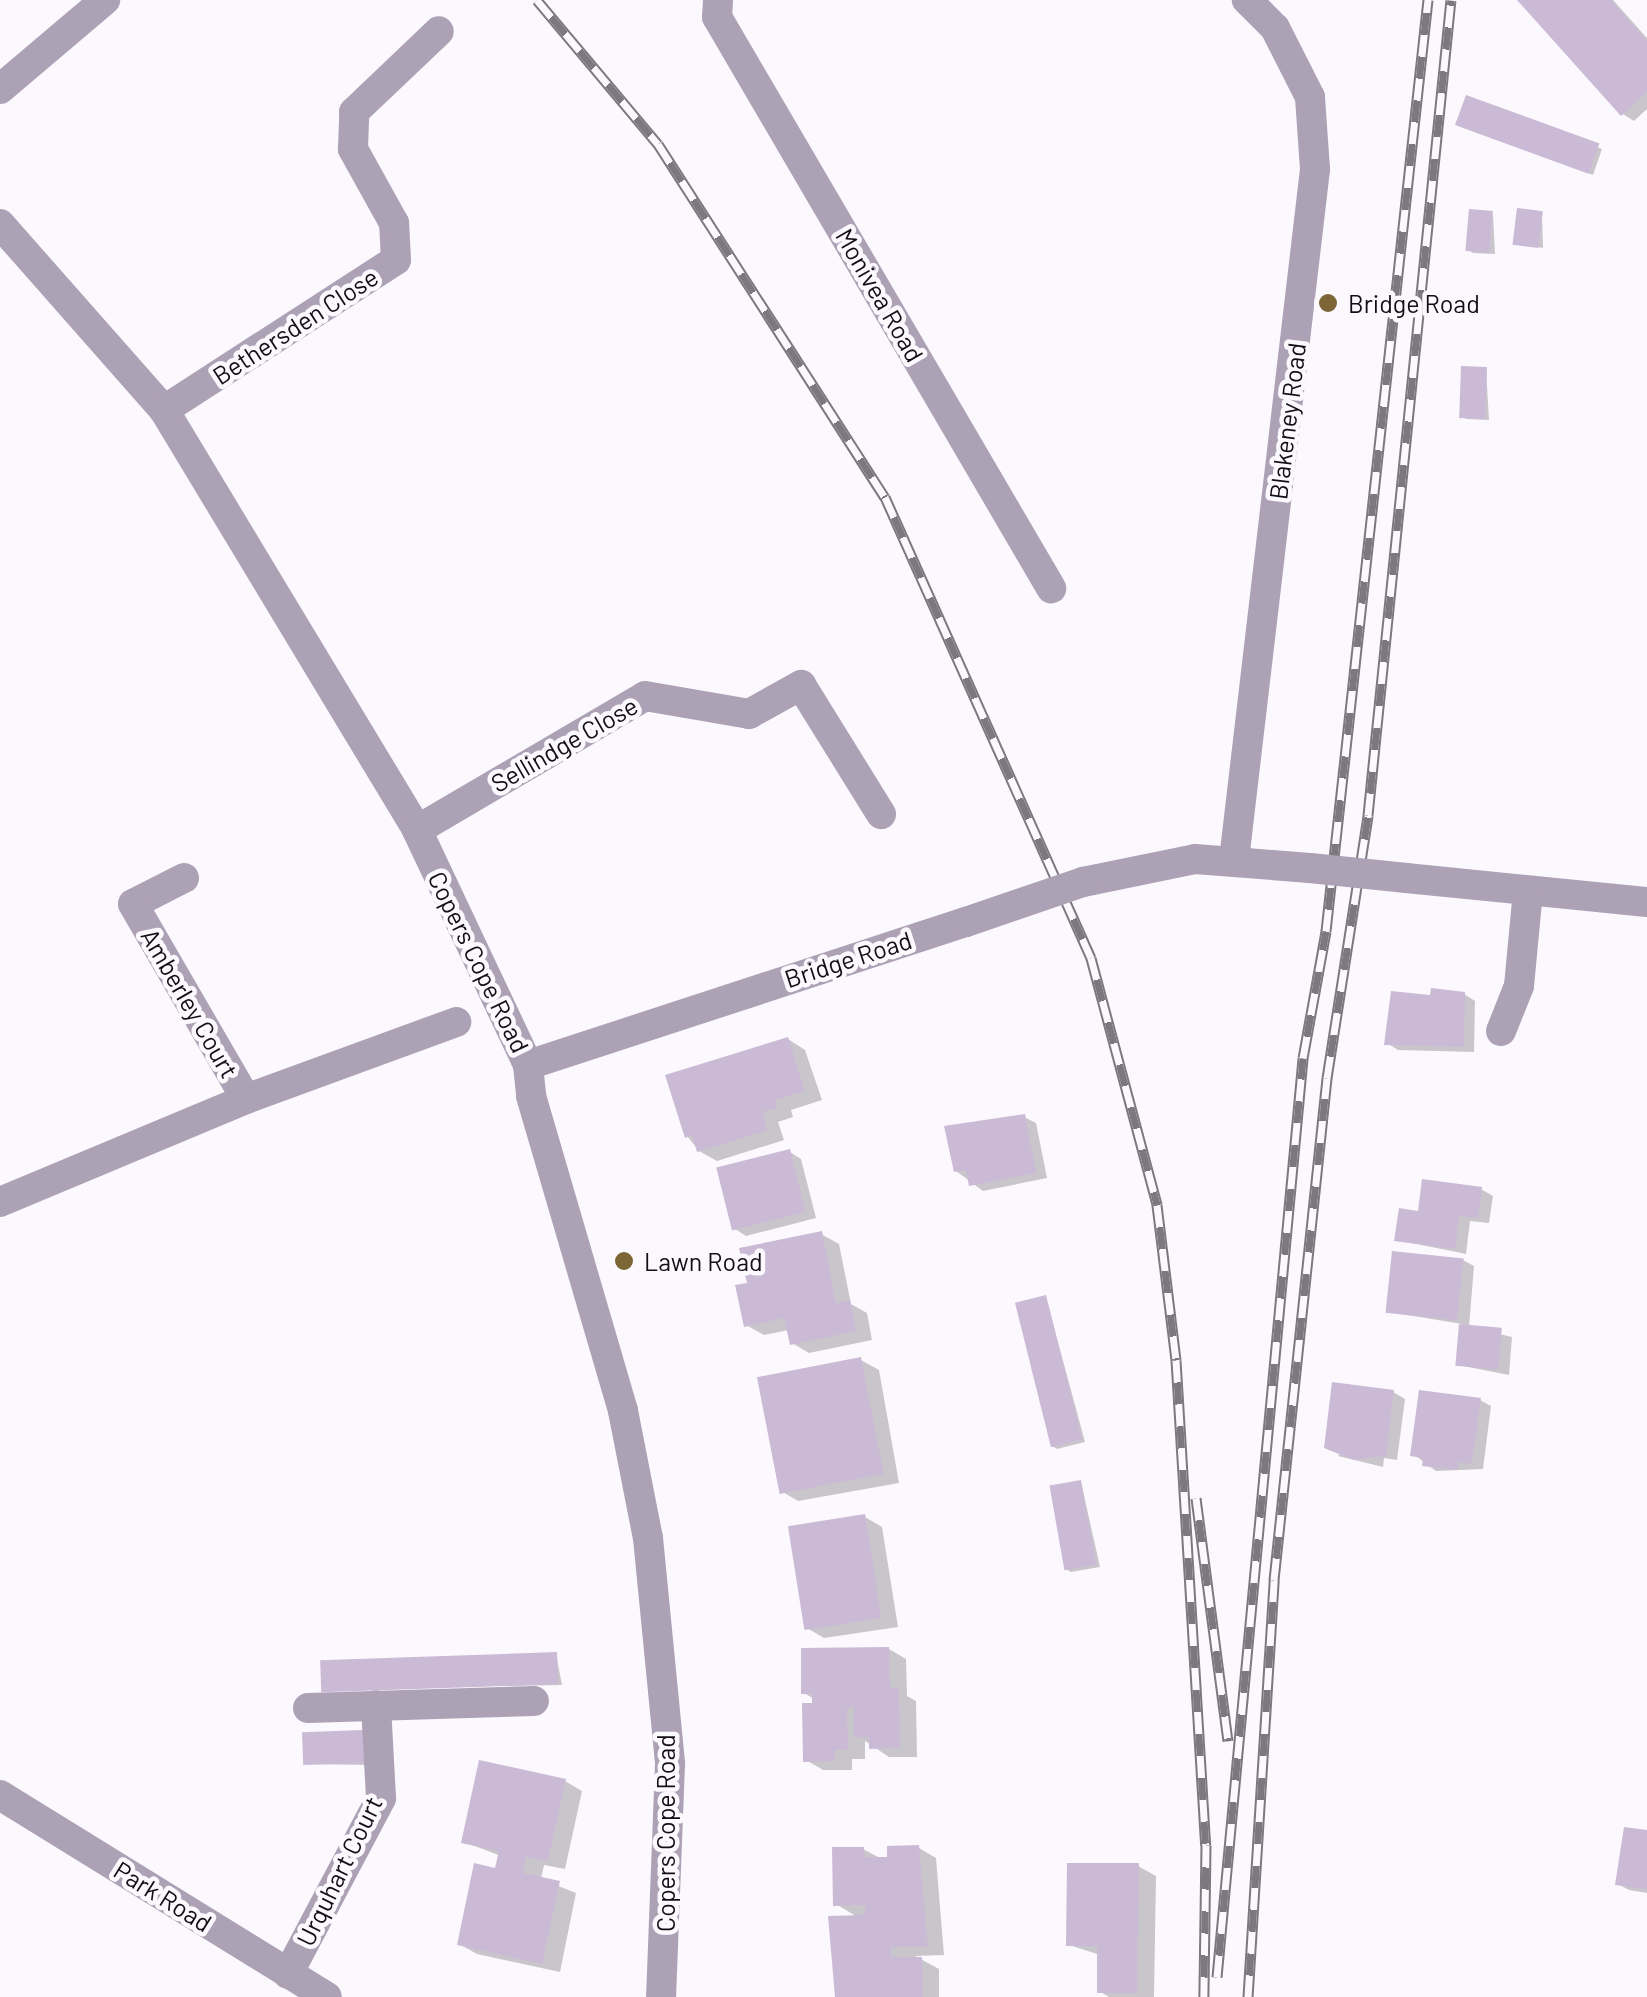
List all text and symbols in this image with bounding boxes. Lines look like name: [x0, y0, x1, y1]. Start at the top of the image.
street label: Monivea Road: [830, 223, 930, 367]
street label: Bethersden Close: [207, 261, 383, 391]
place label: Bridge Road: [1348, 288, 1480, 318]
marker: Bridge Road: [1317, 292, 1339, 314]
street label: Blakeney Road: [1263, 341, 1311, 501]
street label: Sellindge Close: [485, 690, 643, 798]
street label: Copers Cope Road: [422, 867, 536, 1057]
street label: Amberley Court: [135, 923, 245, 1083]
street label: Bridge Road: [781, 924, 915, 994]
place label: Lawn Road: [644, 1246, 763, 1276]
marker: Lawn Road: [613, 1250, 635, 1272]
street label: Copers Cope Road: [650, 1734, 680, 1932]
street label: Urquhart Court: [290, 1791, 388, 1951]
street label: Park Road: [109, 1854, 217, 1938]

